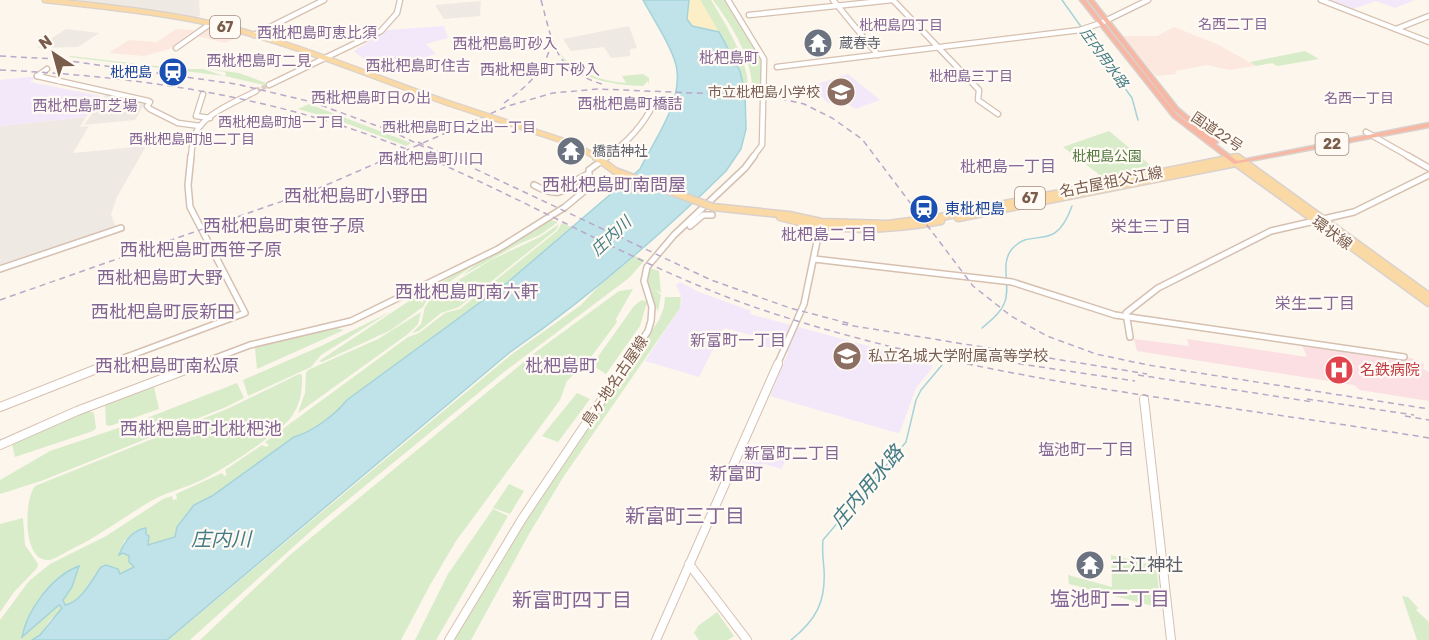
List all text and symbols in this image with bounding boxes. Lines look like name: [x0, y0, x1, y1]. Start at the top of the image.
road number: 67: [210, 16, 240, 38]
district label: 名西二丁目: [1198, 16, 1268, 33]
district label: 枇杷島四丁目: [859, 17, 943, 34]
north arrow: [24, 24, 84, 84]
district label: 西枇杷島町恵比須: [257, 24, 377, 42]
water label: 庄内用水路: [1077, 25, 1132, 92]
temple icon: 蔵春寺: [802, 27, 834, 59]
text: N: [35, 31, 56, 53]
district label: 西枇杷島町砂入: [452, 35, 558, 53]
place label: 蔵春寺: [839, 35, 881, 52]
district label: 枇杷島町: [699, 49, 759, 67]
district label: 西枇杷島町二見: [206, 52, 312, 70]
station icon: 枇杷島: [157, 56, 189, 88]
district label: 西枇杷島町住吉: [365, 57, 471, 75]
district label: 西枇杷島町下砂入: [480, 61, 600, 79]
place label: 枇杷島: [110, 64, 152, 81]
district label: 枇杷島三丁目: [929, 68, 1013, 85]
school or university icon: 市立枇杷島小学校: [825, 76, 857, 108]
place label: 市立枇杷島小学校: [708, 84, 820, 101]
district label: 西枇杷島町日の出: [311, 89, 431, 107]
district label: 名西一丁目: [1324, 90, 1394, 107]
district label: 西枇杷島町橋詰: [577, 95, 683, 113]
district label: 西枇杷島町芝場: [32, 97, 138, 115]
street label: 国道22号: [1188, 109, 1246, 155]
district label: 西枇杷島町旭一丁目: [218, 114, 344, 131]
district label: 西枇杷島町日之出一丁目: [382, 119, 536, 136]
district label: 西枇杷島町旭二丁目: [129, 131, 255, 148]
road number: 22: [1316, 133, 1348, 155]
temple icon: 橋詰神社: [555, 135, 587, 167]
place label: 橋詰神社: [592, 143, 648, 160]
park label: 枇杷島公園: [1072, 148, 1142, 165]
district label: 西枇杷島町川口: [378, 150, 484, 168]
district label: 枇杷島一丁目: [960, 157, 1056, 176]
street label: 名古屋祖父江線: [1058, 163, 1164, 201]
district label: 西枇杷島町南問屋: [542, 174, 686, 196]
district label: 西枇杷島町小野田: [284, 185, 428, 207]
road number: 67: [1015, 187, 1045, 209]
station icon: 東枇杷島: [908, 193, 940, 225]
place label: 東枇杷島: [945, 200, 1005, 218]
water label: 庄内川: [587, 211, 636, 259]
street label: 環状線: [1309, 212, 1355, 254]
district label: 西枇杷島町東笹子原: [203, 215, 365, 237]
district label: 栄生三丁目: [1111, 217, 1191, 236]
district label: 枇杷島二丁目: [781, 225, 877, 244]
district label: 西枇杷島町西笹子原: [120, 239, 282, 261]
district label: 西枇杷島町大野: [97, 267, 223, 289]
district label: 西枇杷島町南六軒: [395, 281, 539, 303]
district label: 栄生二丁目: [1275, 294, 1355, 313]
district label: 西枇杷島町辰新田: [91, 301, 235, 323]
district label: 新富町一丁目: [690, 331, 786, 350]
street label: 鳥ヶ地名古屋線: [578, 332, 652, 430]
school or university icon: 私立名城大学附属高等学校: [831, 340, 863, 372]
place label: 私立名城大学附属高等学校: [868, 347, 1048, 365]
hospital icon: 名鉄病院: [1323, 354, 1355, 386]
district label: 西枇杷島町南松原: [95, 355, 239, 377]
district label: 枇杷島町: [525, 355, 597, 377]
place label: 名鉄病院: [1360, 361, 1420, 379]
district label: 西枇杷島町北枇杷池: [120, 418, 282, 440]
water label: 庄内用水路: [826, 439, 910, 533]
district label: 塩池町一丁目: [1038, 440, 1134, 459]
district label: 新富町二丁目: [744, 444, 840, 463]
district label: 新富町: [709, 463, 763, 485]
district label: 新富町三丁目: [625, 504, 745, 528]
water label: 庄内川: [191, 527, 253, 551]
temple icon: 土江神社: [1074, 549, 1106, 581]
place label: 土江神社: [1111, 554, 1183, 576]
district label: 塩池町二丁目: [1050, 587, 1170, 611]
district label: 新富町四丁目: [512, 588, 632, 612]

